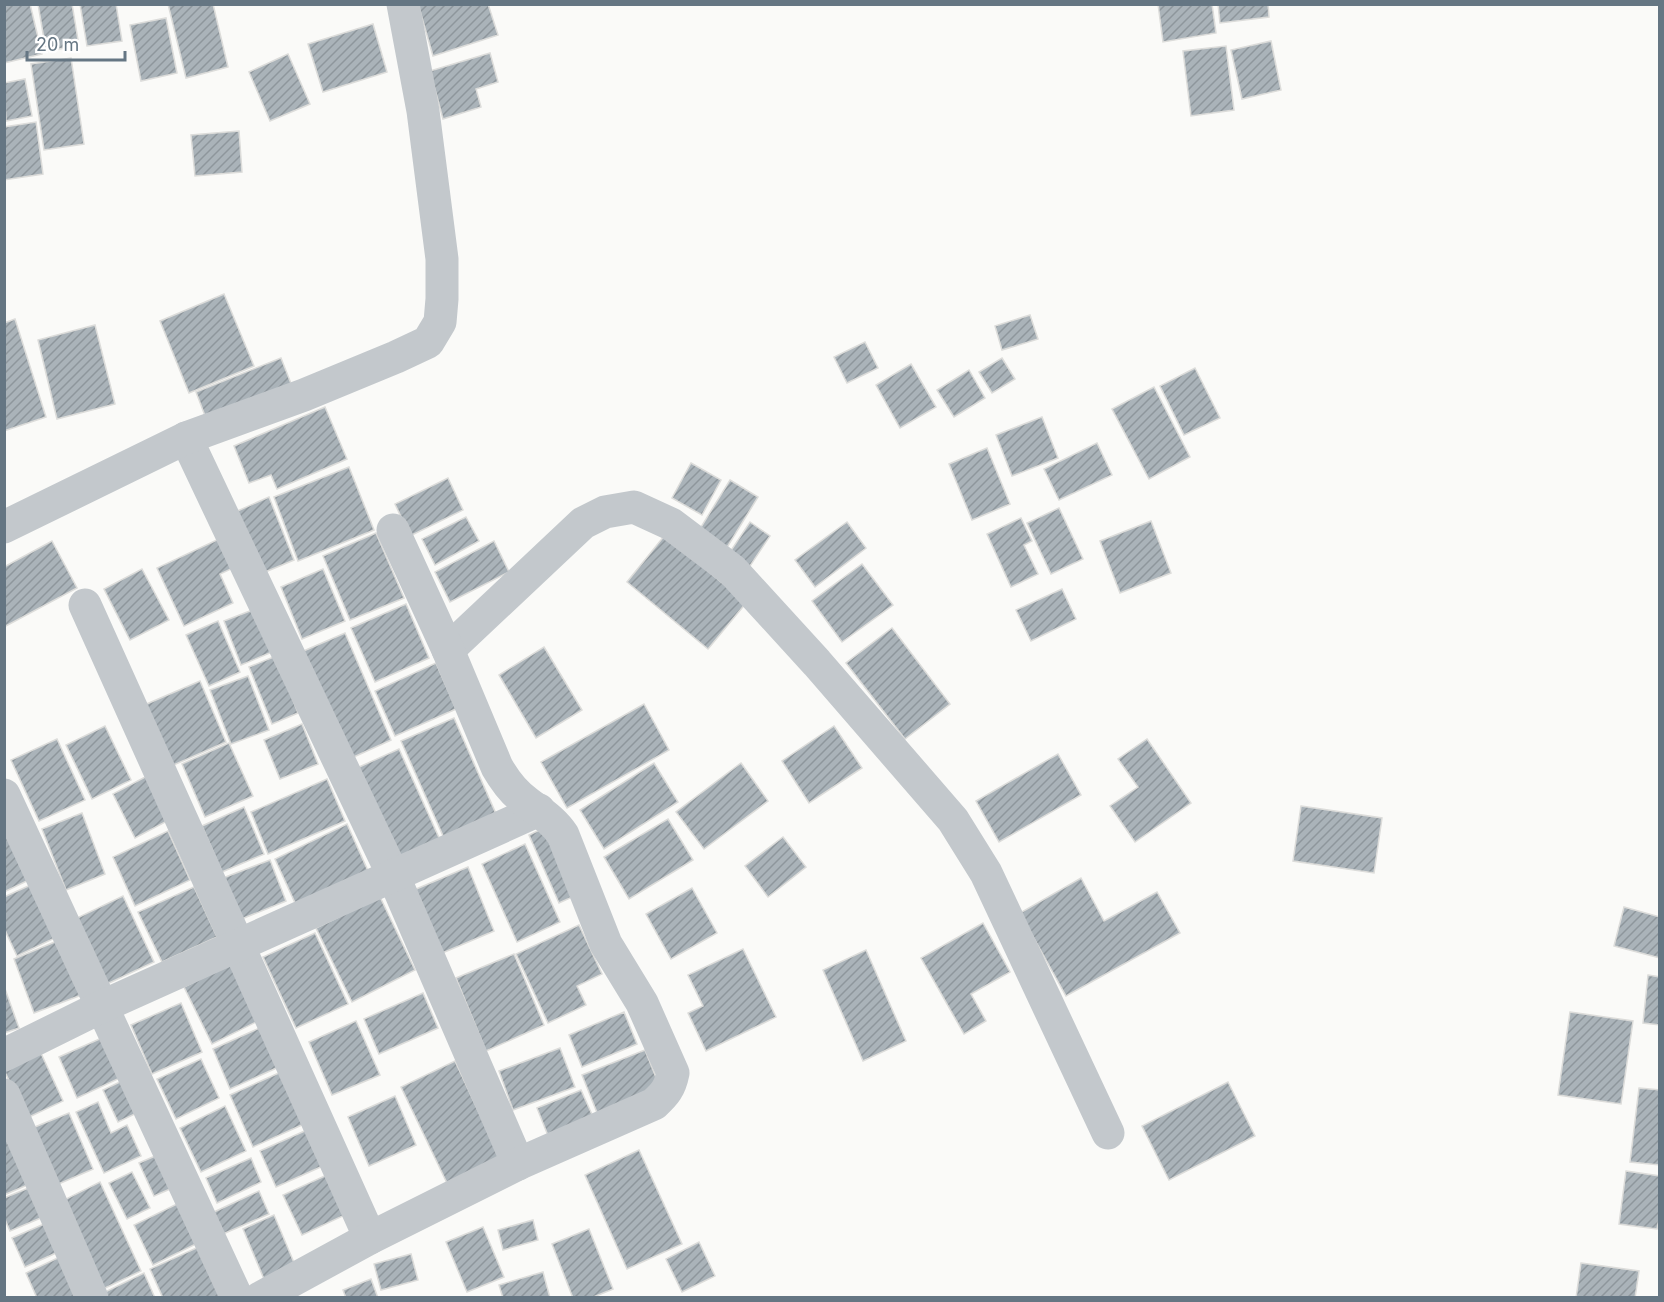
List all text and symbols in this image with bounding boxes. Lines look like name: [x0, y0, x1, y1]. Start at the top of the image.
scale bar: [27, 24, 124, 62]
text: 20 m: [36, 34, 79, 55]

